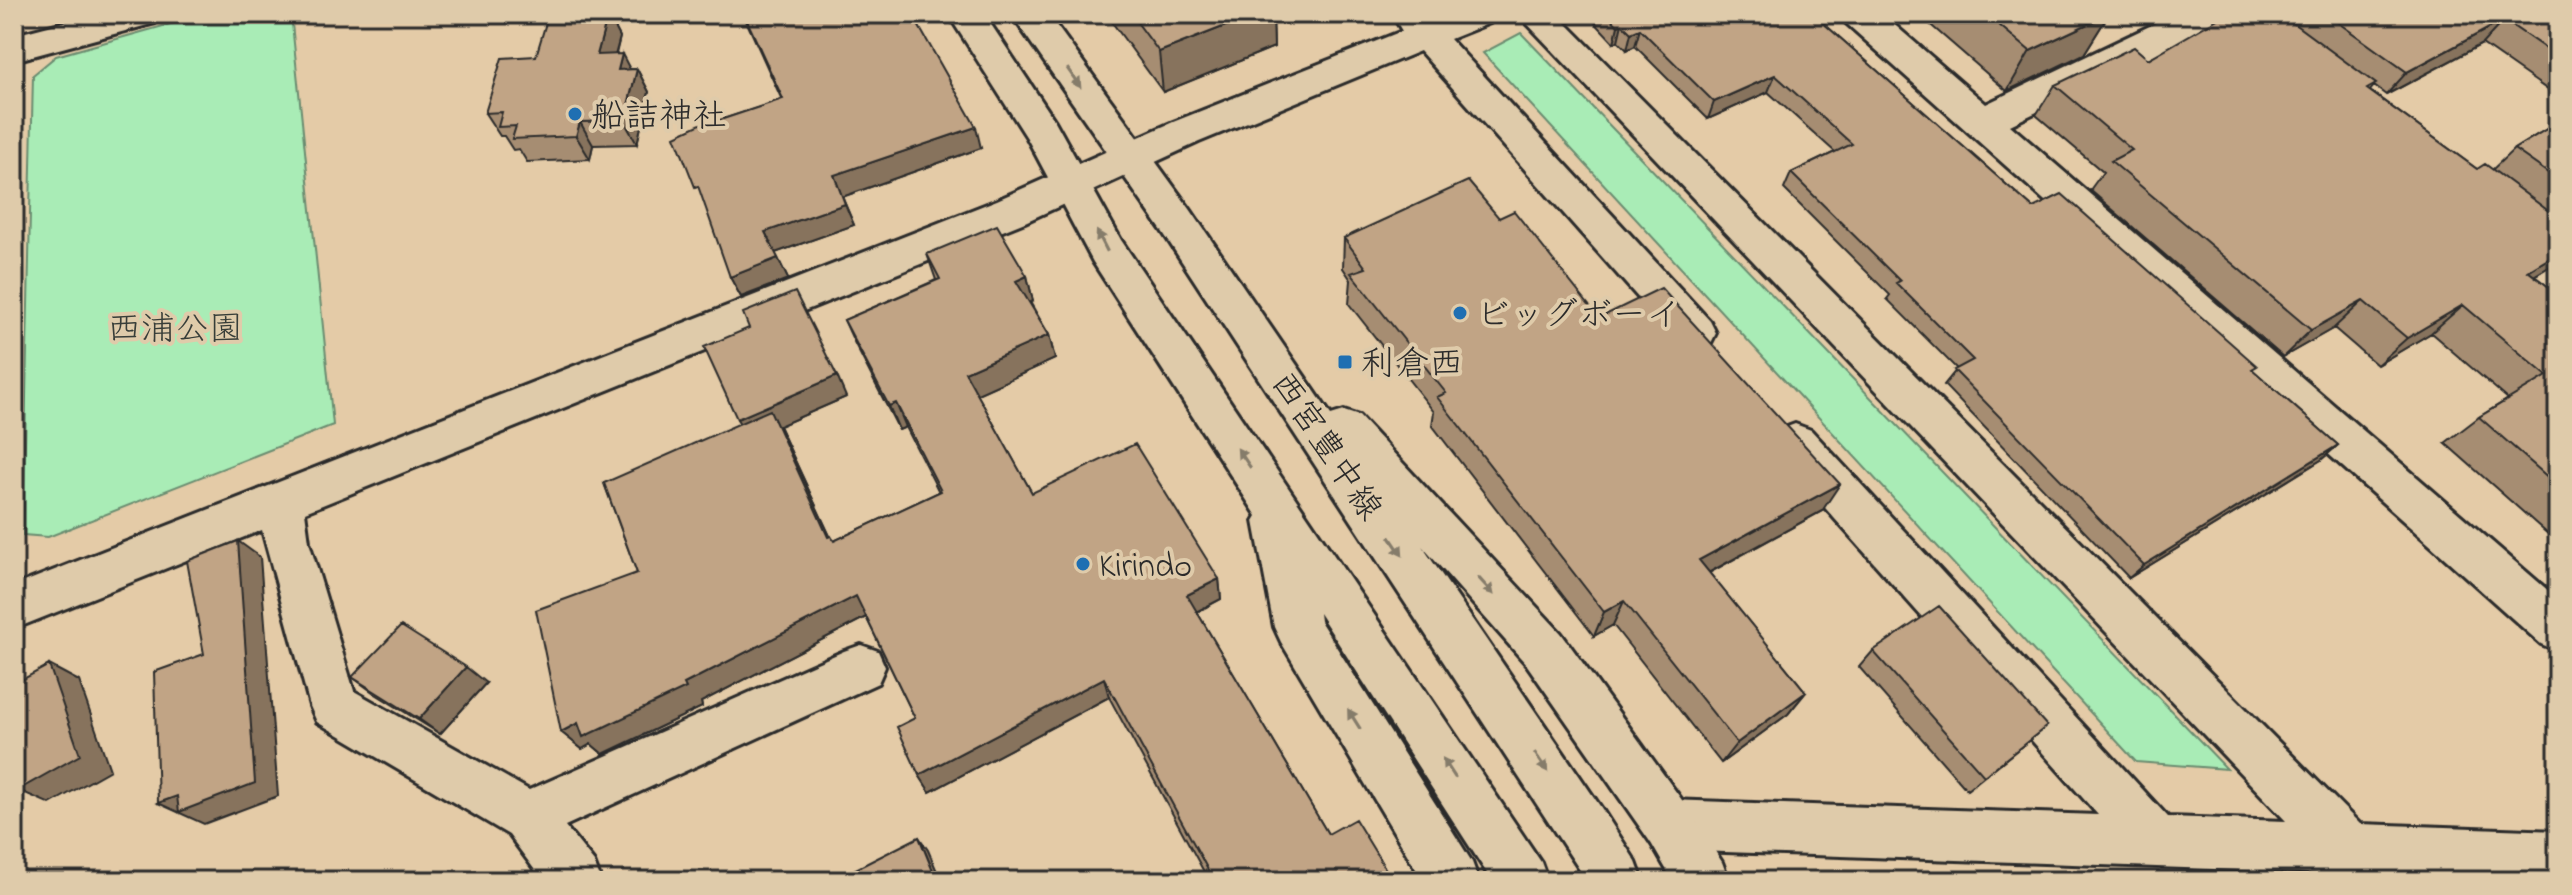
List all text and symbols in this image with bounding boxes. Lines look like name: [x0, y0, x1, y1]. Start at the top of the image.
one-way arrow: [1066, 67, 1081, 88]
place label: 船詰神社: [591, 93, 727, 143]
marker: 船詰神社: [566, 105, 584, 123]
one-way arrow: [1095, 229, 1108, 252]
place label: ビッグボーイ: [1476, 292, 1680, 342]
marker: ビッグボーイ: [1451, 304, 1469, 322]
park label: 西浦公園: [107, 306, 243, 356]
place label: 利倉西: [1361, 341, 1463, 391]
marker: 利倉西: [1336, 353, 1354, 371]
street label: 西宮豊中線: [1256, 363, 1393, 532]
one-way arrow: [1238, 447, 1252, 469]
one-way arrow: [1388, 535, 1403, 557]
place label: Kirindo: [1099, 543, 1192, 593]
marker: Kirindo: [1074, 555, 1092, 573]
one-way arrow: [1477, 576, 1495, 595]
one-way arrow: [1348, 708, 1362, 730]
one-way arrow: [1533, 751, 1547, 773]
one-way arrow: [1443, 757, 1457, 779]

